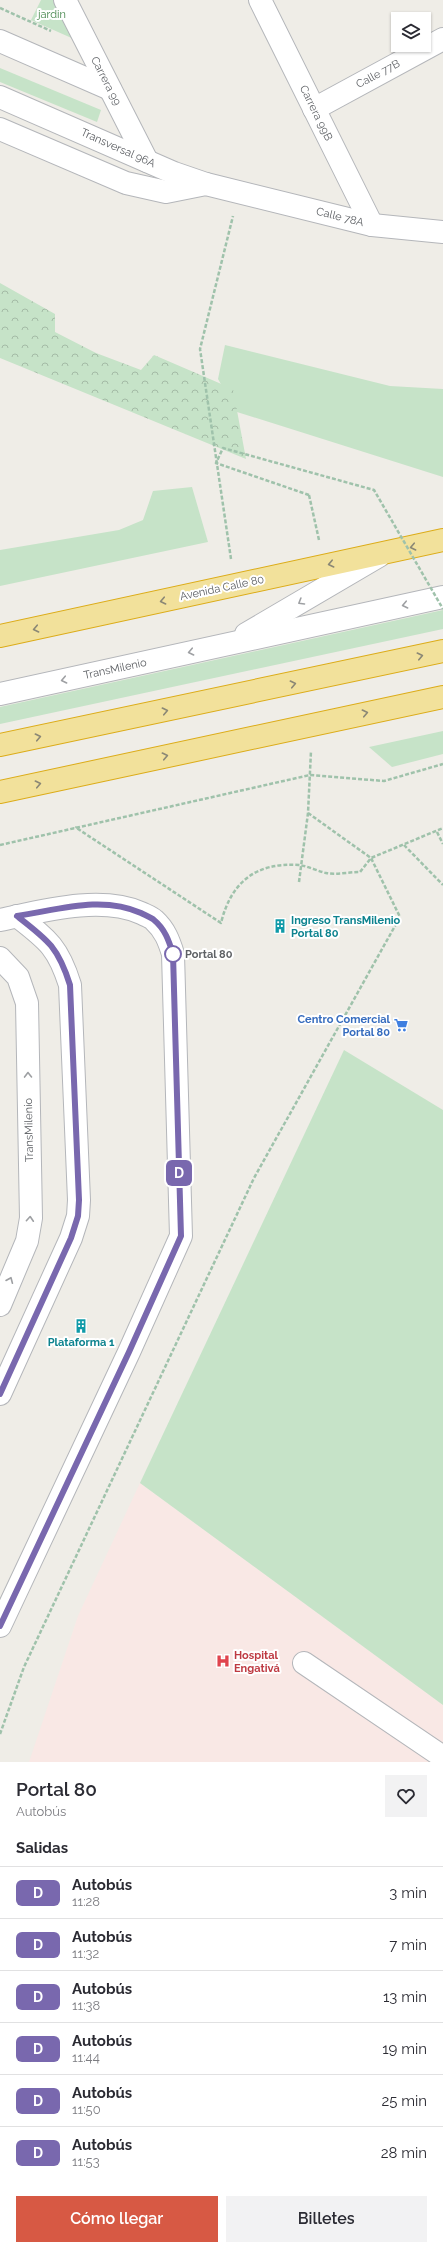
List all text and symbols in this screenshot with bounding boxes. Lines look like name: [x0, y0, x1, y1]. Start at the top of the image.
park label: jardin: [36, 8, 66, 21]
map controls: [391, 12, 431, 52]
button: layers: [391, 12, 431, 52]
street label: Carrera 99: [88, 54, 124, 108]
street label: Calle 77B: [354, 57, 402, 91]
street label: Carrera 99B: [297, 83, 335, 143]
street label: Transversal 96A: [79, 126, 158, 170]
street label: Calle 78A: [315, 205, 366, 229]
one-way arrow: [410, 542, 416, 550]
one-way arrow: [328, 560, 334, 568]
street label: Avenida Calle 80: [179, 573, 266, 603]
one-way arrow: [160, 596, 166, 604]
one-way arrow: [298, 597, 305, 604]
one-way arrow: [402, 601, 408, 609]
one-way arrow: [33, 624, 39, 632]
one-way arrow: [188, 648, 194, 656]
one-way arrow: [416, 652, 423, 660]
street label: TransMilenio: [82, 656, 148, 682]
one-way arrow: [61, 675, 67, 683]
one-way arrow: [289, 680, 296, 688]
one-way arrow: [162, 707, 169, 715]
one-way arrow: [362, 710, 368, 718]
one-way arrow: [35, 734, 41, 742]
one-way arrow: [162, 753, 168, 761]
one-way arrow: [35, 780, 41, 788]
place label: Ingreso TransMilenio Portal 80: [291, 914, 401, 940]
building icon: Ingreso TransMilenio Portal 80: [272, 918, 288, 934]
marker: Portal 80: [164, 945, 182, 963]
place label: Portal 80: [185, 948, 233, 961]
place label: Centro Comercial Portal 80: [298, 1013, 391, 1039]
supermarket icon: Centro Comercial Portal 80: [393, 1017, 409, 1033]
one-way arrow: [24, 1072, 32, 1078]
street label: TransMilenio: [22, 1097, 36, 1162]
line badge: D: [166, 1160, 192, 1186]
text: D: [174, 1165, 184, 1181]
one-way arrow: [25, 1216, 34, 1222]
one-way arrow: [6, 1277, 14, 1284]
building icon: Plataforma 1: [73, 1318, 89, 1334]
place label: Plataforma 1: [48, 1336, 115, 1349]
place label: Hospital Engativá: [234, 1649, 280, 1675]
hospital icon: Hospital Engativá: [215, 1653, 231, 1669]
button: heart: [385, 1775, 427, 1817]
text: Portal 80: [16, 1778, 97, 1800]
text: Autobús: [16, 1804, 66, 1819]
text: Salidas: [16, 1839, 68, 1857]
text: Autobús: [72, 1876, 132, 1894]
text: 3 min: [389, 1884, 427, 1902]
text: D: [33, 1885, 43, 1901]
text: 11:28: [72, 1894, 100, 1909]
text: Autobús: [72, 1928, 132, 1946]
text: 7 min: [389, 1936, 427, 1954]
text: D: [33, 1937, 43, 1953]
text: 11:32: [72, 1946, 99, 1961]
text: Autobús: [72, 1980, 132, 1998]
text: 13 min: [383, 1988, 427, 2006]
text: D: [33, 1989, 43, 2005]
text: 11:38: [72, 1998, 100, 2013]
text: Autobús: [72, 2032, 132, 2050]
text: 19 min: [382, 2040, 427, 2058]
text: D: [33, 2041, 43, 2057]
text: 11:44: [72, 2050, 100, 2065]
text: Autobús: [72, 2084, 132, 2102]
text: 25 min: [381, 2092, 427, 2110]
text: D: [33, 2093, 43, 2109]
text: 11:50: [72, 2102, 101, 2117]
text: Autobús: [72, 2136, 132, 2154]
text: 28 min: [381, 2144, 427, 2162]
text: D: [33, 2145, 43, 2161]
text: 11:53: [72, 2154, 100, 2169]
button: Cómo llegar: [16, 2196, 218, 2242]
button: Billetes: [226, 2196, 427, 2242]

